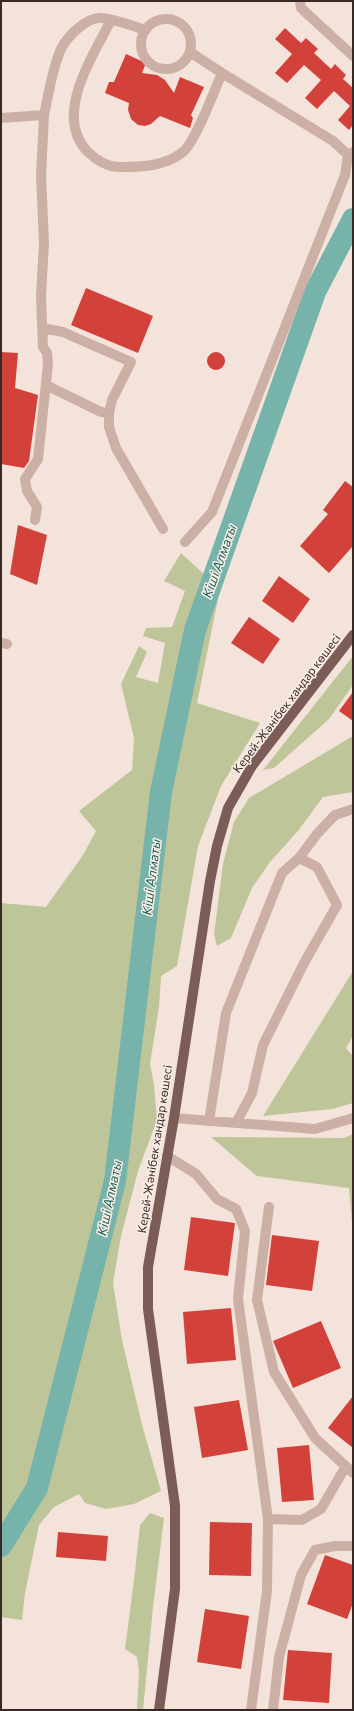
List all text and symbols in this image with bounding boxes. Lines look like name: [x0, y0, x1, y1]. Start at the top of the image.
water label: Кіші Алматы: [198, 522, 240, 600]
street label: Керей-Жәнібек хандар көшесі: [229, 631, 343, 775]
water label: Кіші Алматы: [138, 837, 164, 916]
street label: Керей-Жәнібек хандар көшесі: [134, 1064, 174, 1234]
water label: Кіші Алматы: [93, 1158, 125, 1237]

